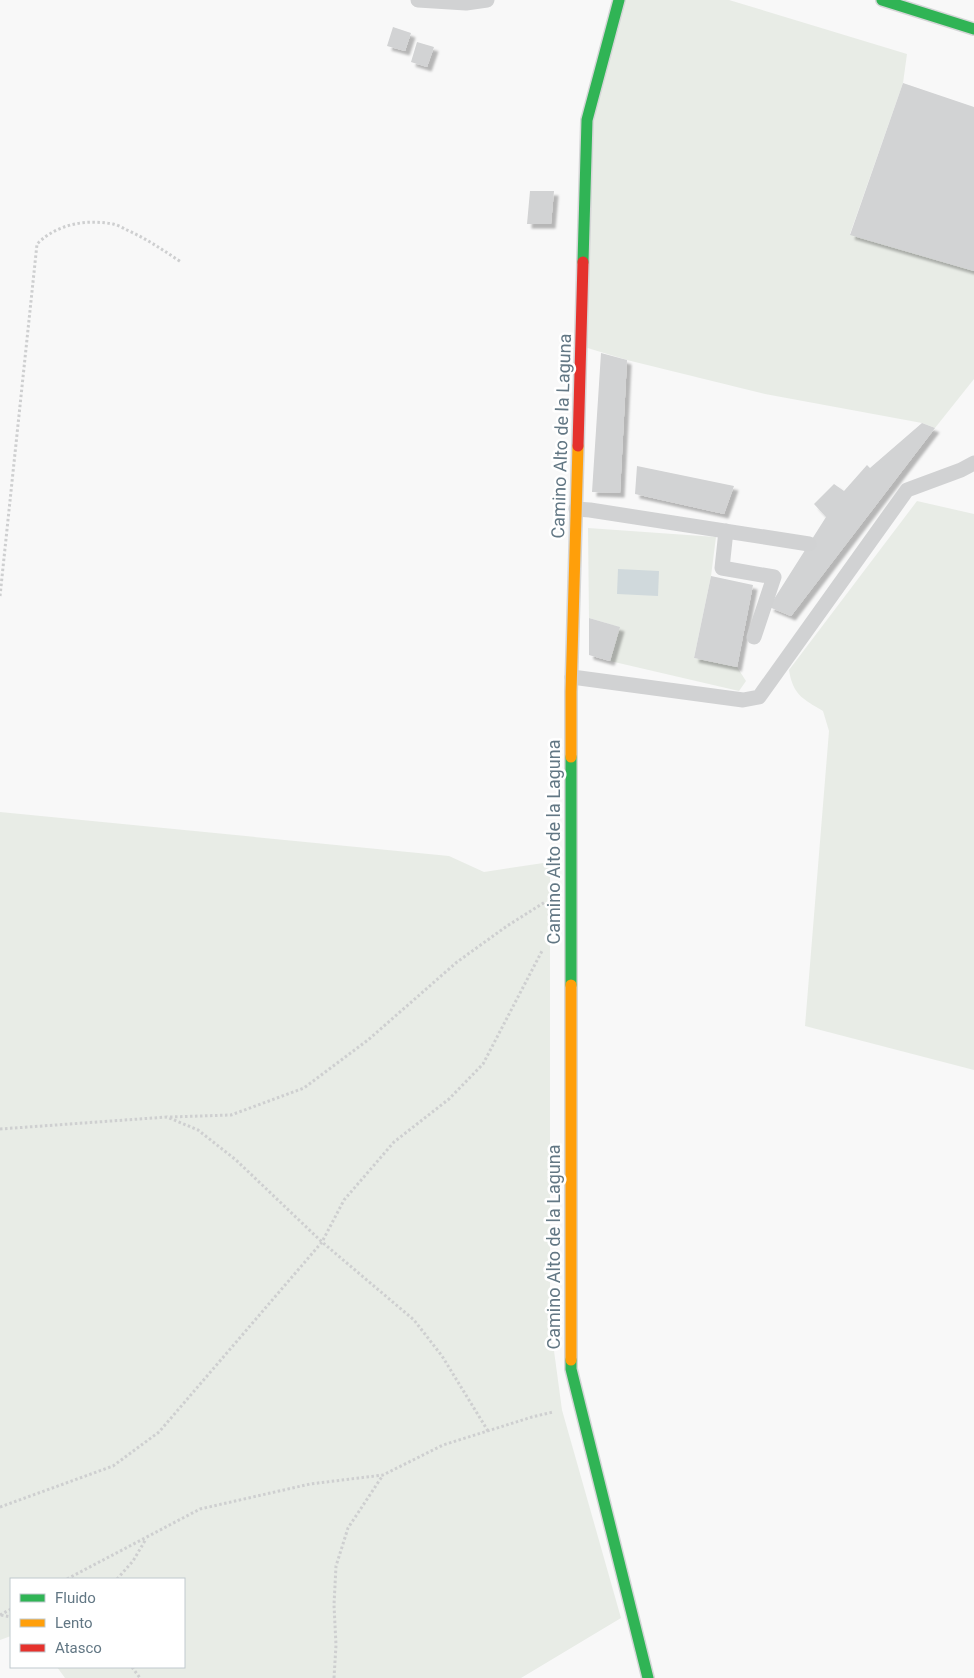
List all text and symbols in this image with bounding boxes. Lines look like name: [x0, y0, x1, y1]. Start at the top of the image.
street label: Camino Alto de la Laguna: [547, 333, 575, 539]
street label: Camino Alto de la Laguna: [543, 740, 564, 944]
street label: Camino Alto de la Laguna: [543, 1145, 564, 1349]
legend: [10, 1578, 185, 1668]
text: Fluido: [55, 1589, 96, 1607]
text: Lento: [55, 1614, 93, 1632]
text: Atasco: [55, 1639, 102, 1657]

